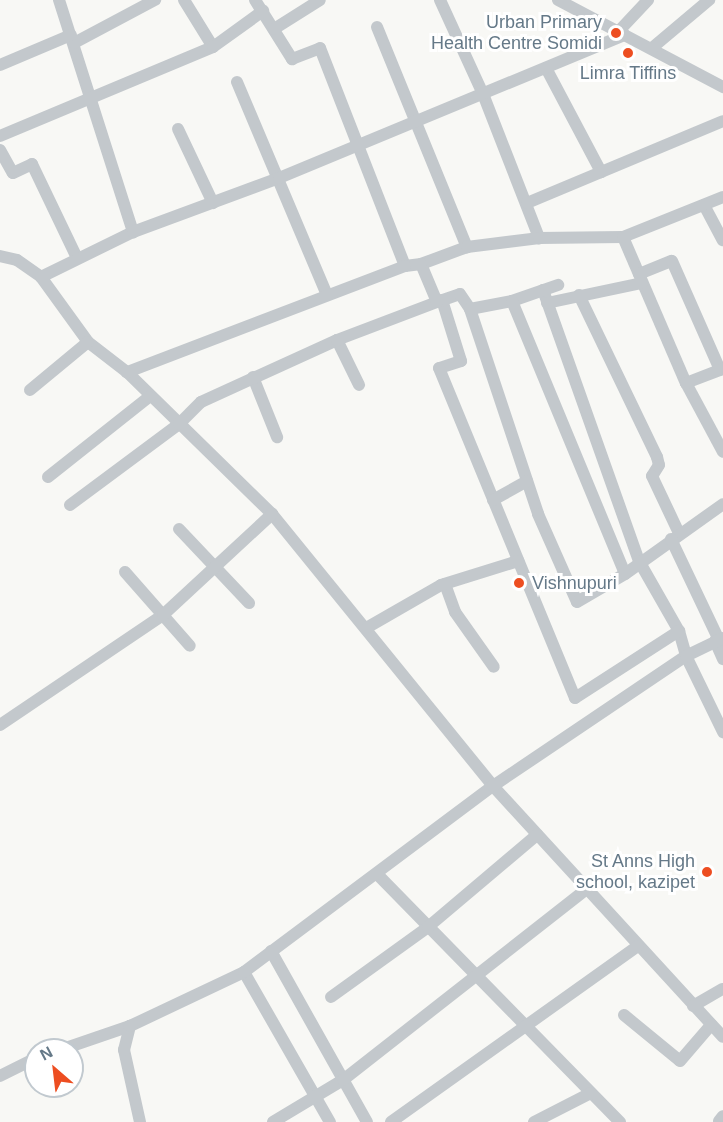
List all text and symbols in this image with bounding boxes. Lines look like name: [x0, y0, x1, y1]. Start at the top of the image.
place label: Urban Primary Health Centre Somidi: [431, 12, 602, 54]
marker: Urban Primary Health Centre Somidi: [607, 24, 625, 42]
marker: Limra Tiffins: [621, 46, 635, 60]
place label: Limra Tiffins: [579, 62, 677, 84]
place label: Vishnupuri: [532, 572, 617, 594]
marker: Vishnupuri: [510, 574, 528, 592]
place label: St Anns High school, kazipet: [576, 851, 695, 894]
marker: St Anns High school, kazipet: [700, 865, 714, 879]
north arrow: [24, 1038, 84, 1098]
text: N: [37, 1043, 55, 1064]

